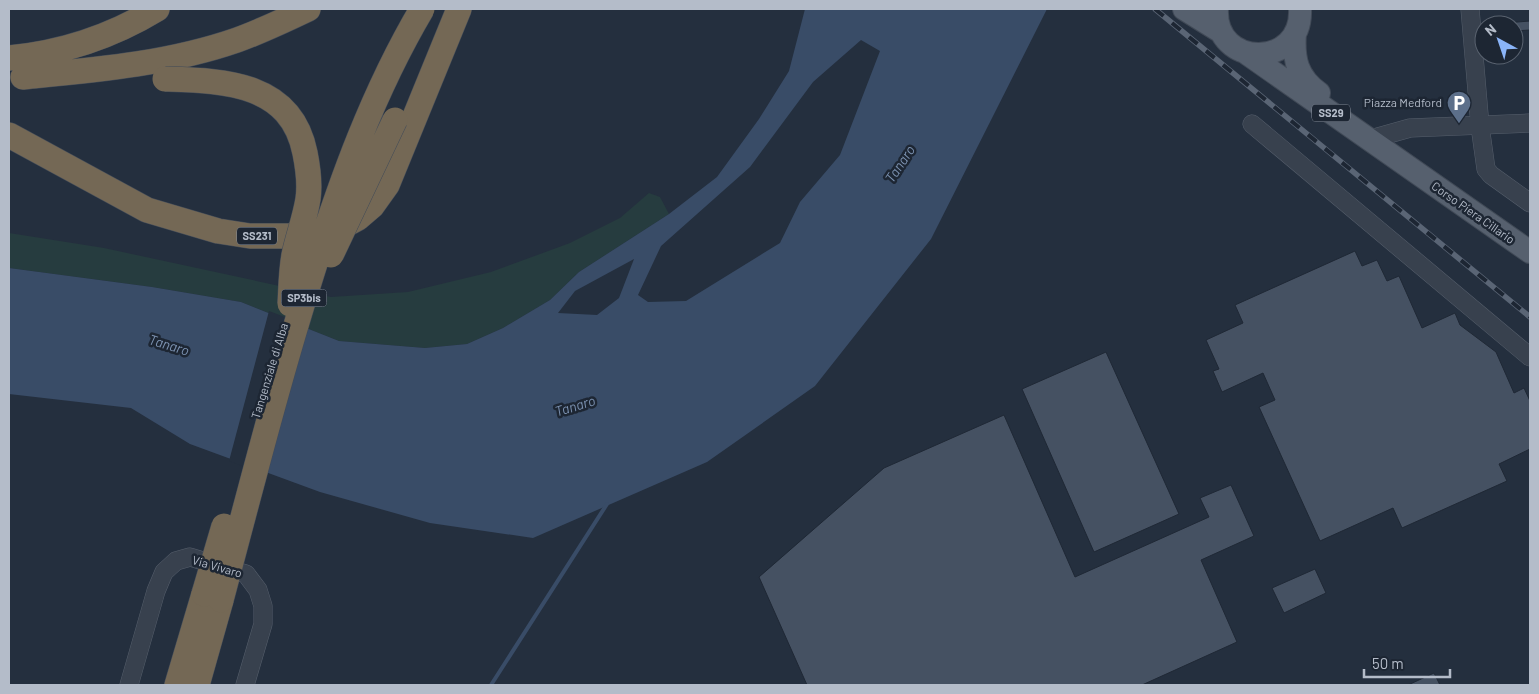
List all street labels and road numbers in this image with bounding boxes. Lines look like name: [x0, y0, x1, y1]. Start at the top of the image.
road number: SS29: [1312, 105, 1350, 122]
street label: Corso Piera Cillario: [1429, 178, 1518, 246]
road number: SS231: [237, 228, 277, 245]
road number: SP3bis: [282, 290, 326, 306]
street label: Tangenziale di Alba: [248, 321, 290, 420]
street label: Via Vivaro: [191, 552, 244, 580]

